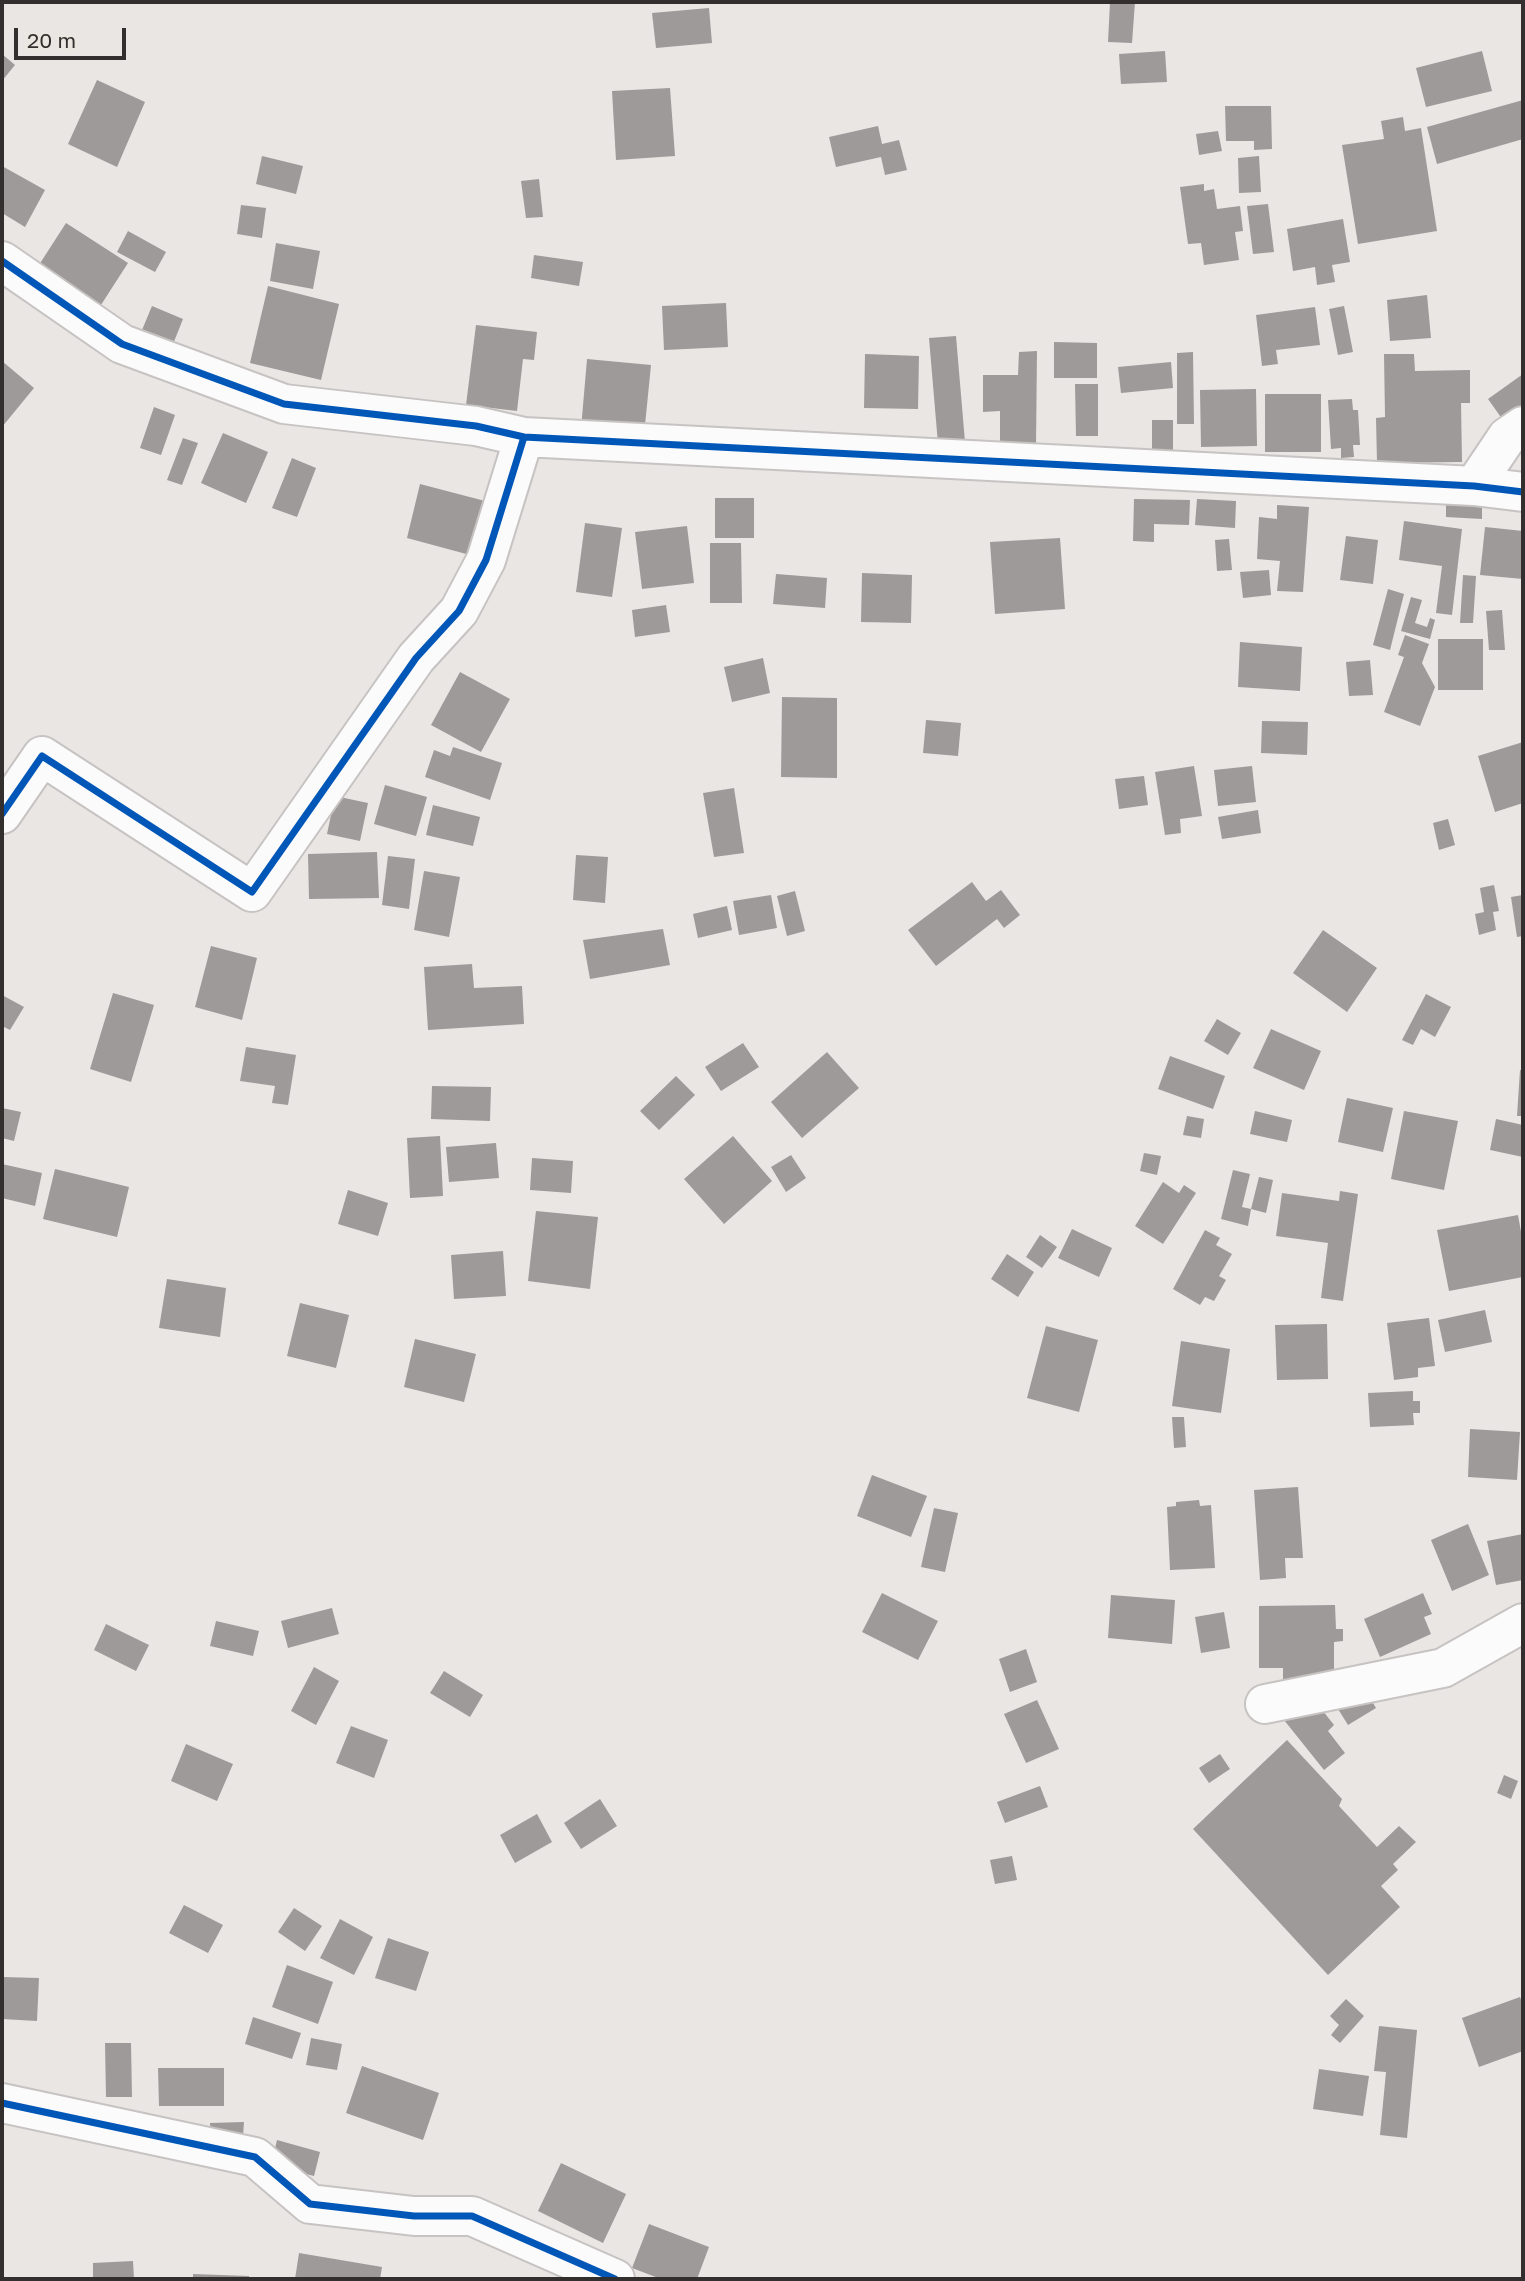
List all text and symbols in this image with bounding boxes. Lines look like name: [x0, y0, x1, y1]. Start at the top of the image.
scale bar: [18, 14, 130, 58]
text: 20 m: [27, 27, 76, 53]

